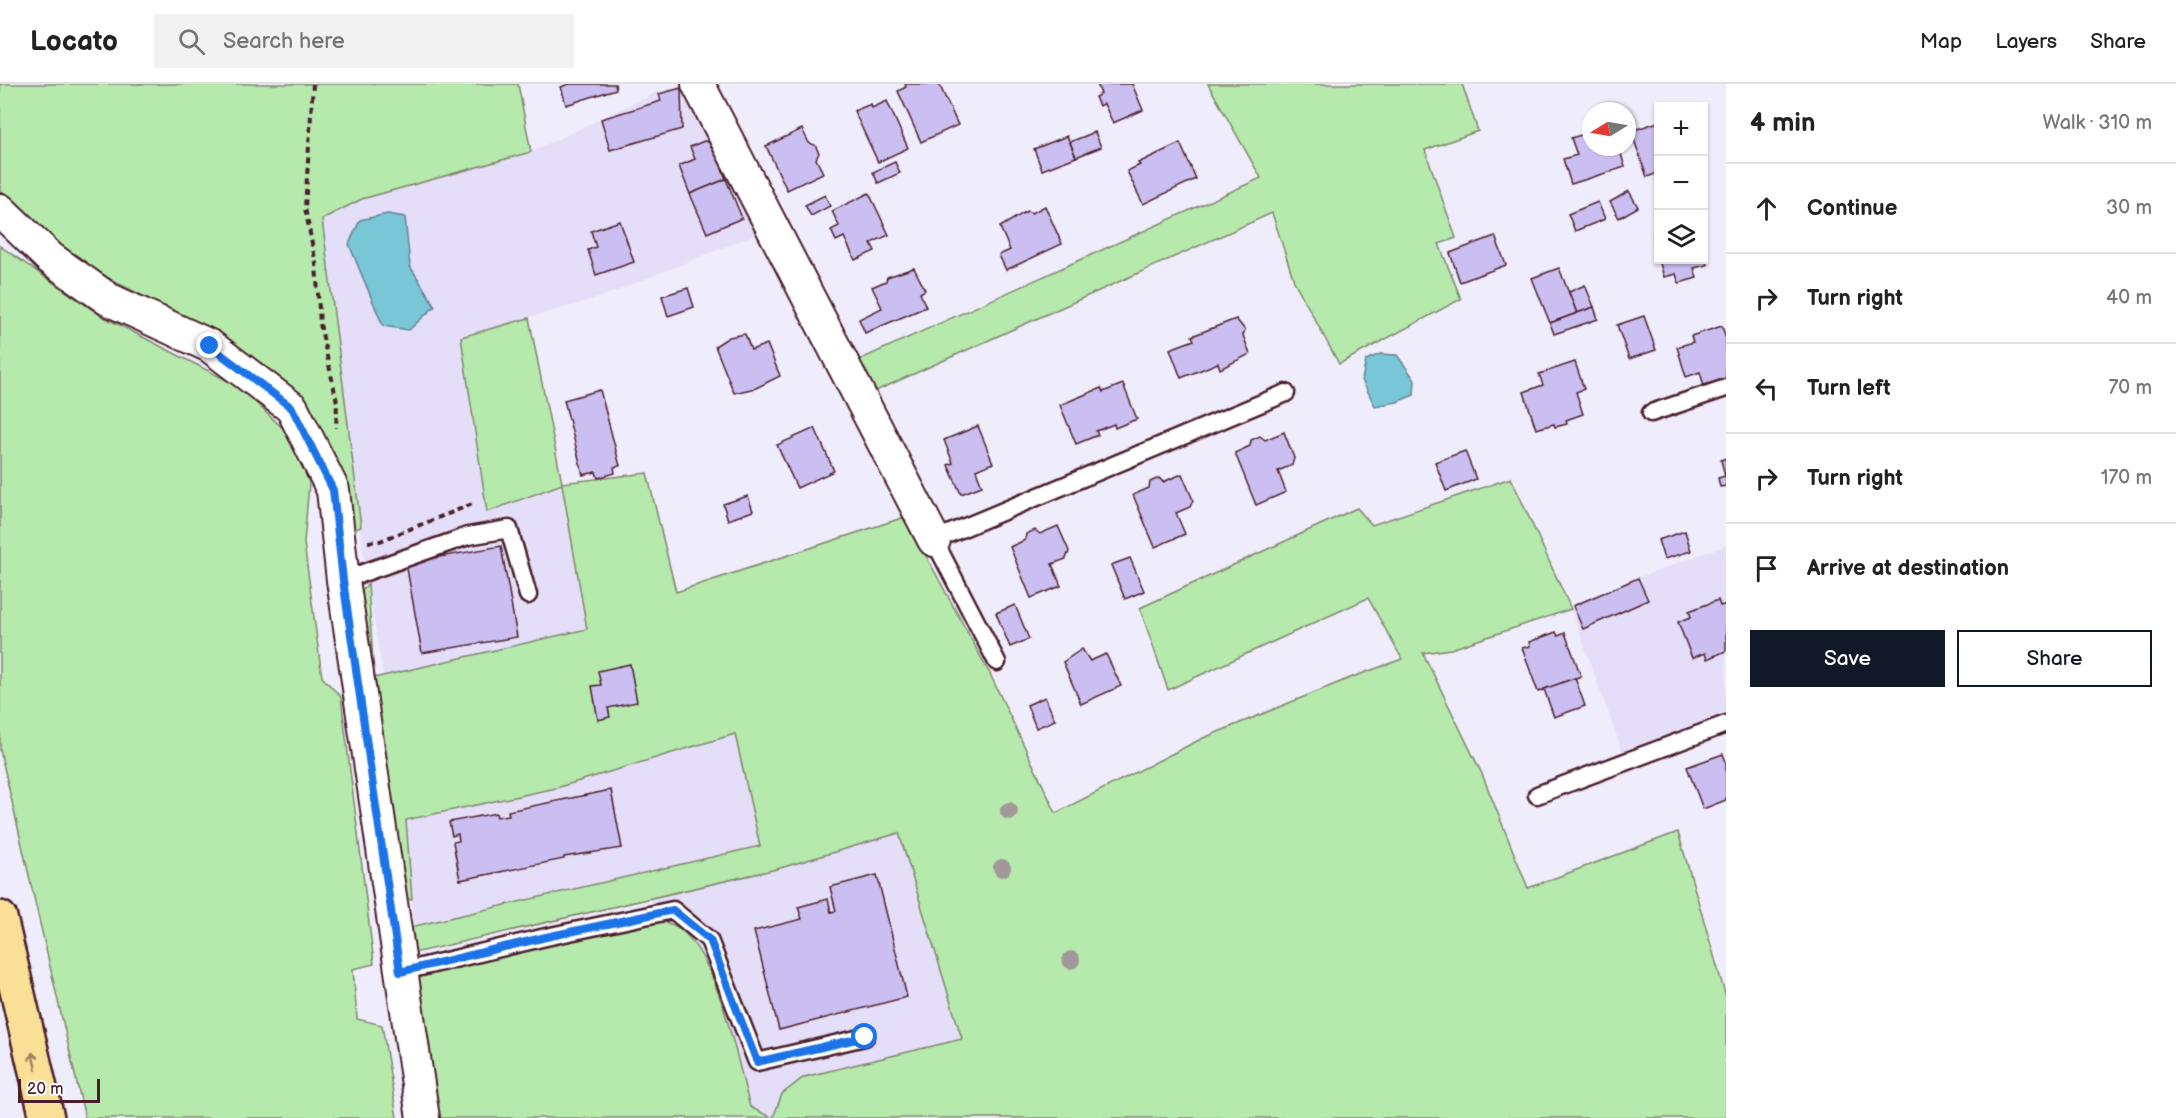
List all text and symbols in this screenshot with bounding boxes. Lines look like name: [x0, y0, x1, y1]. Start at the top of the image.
search box: [154, 14, 574, 68]
text: Locato: [30, 25, 118, 58]
icon: search: [175, 25, 208, 58]
text: Search here: [223, 28, 345, 55]
text: Map: [1920, 29, 1962, 54]
text: Layers: [1995, 29, 2057, 54]
text: Share: [2090, 29, 2146, 54]
north arrow: [1582, 102, 1636, 156]
map controls: [1654, 102, 1708, 264]
button: +: [1654, 102, 1708, 156]
text: 4 min: [1750, 108, 1815, 139]
text: Walk · 310 m: [2043, 111, 2152, 135]
button: −: [1654, 156, 1708, 210]
icon: ahead: [1750, 192, 1783, 225]
text: Continue: [1807, 195, 1897, 222]
text: 30 m: [2106, 196, 2152, 220]
button: layers: [1654, 210, 1708, 264]
icon: right: [1750, 282, 1783, 315]
text: Turn right: [1807, 285, 1903, 312]
text: 40 m: [2106, 286, 2152, 310]
route end: [196, 332, 222, 358]
icon: left: [1750, 372, 1783, 405]
text: Turn left: [1807, 375, 1891, 402]
text: 70 m: [2108, 376, 2152, 400]
icon: right: [1750, 462, 1783, 495]
text: Turn right: [1807, 465, 1903, 492]
text: 170 m: [2101, 466, 2152, 490]
icon: arrive: [1750, 552, 1783, 585]
text: Arrive at destination: [1807, 555, 2009, 582]
button: Save: [1750, 630, 1945, 687]
button: Share: [1957, 630, 2152, 687]
route start: [851, 1023, 877, 1049]
one-way arrow: [27, 1052, 39, 1071]
scale bar: [18, 1076, 100, 1104]
text: 20 m: [27, 1080, 63, 1099]

